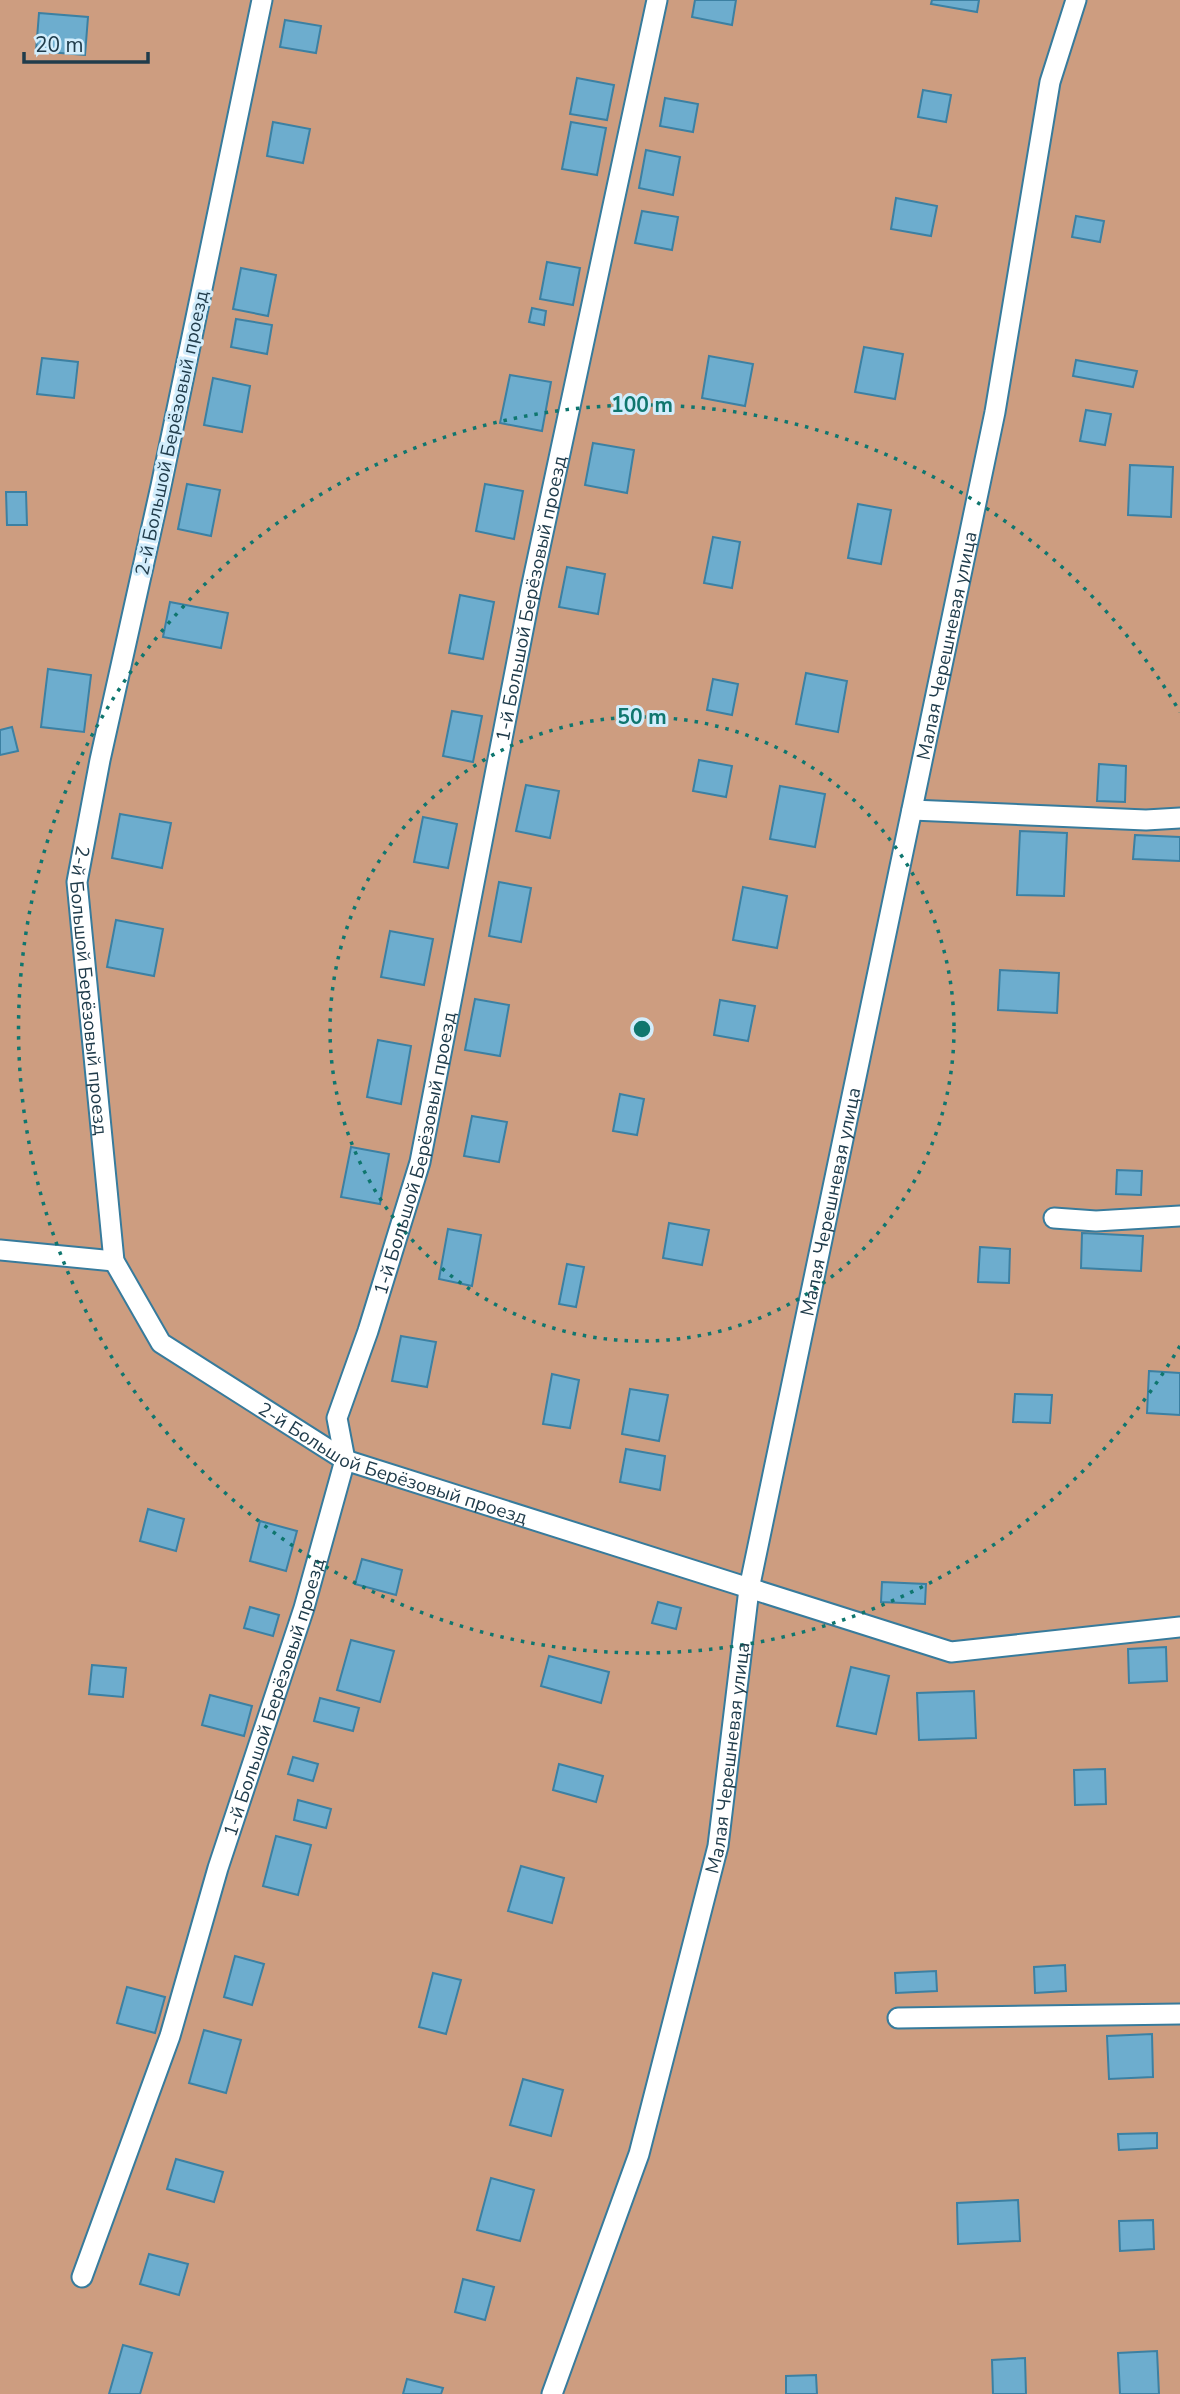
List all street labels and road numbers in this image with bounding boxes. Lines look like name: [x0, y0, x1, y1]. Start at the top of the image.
street label: 2-й Большой Берёзовый проезд: [129, 288, 215, 578]
street label: 1-й Большой Берёзовый проезд: [490, 453, 573, 744]
street label: Малая Черешневая улица: [911, 529, 984, 762]
street label: 2-й Большой Берёзовый проезд: [63, 843, 114, 1136]
street label: 1-й Большой Берёзовый проезд: [368, 1010, 463, 1298]
street label: Малая Черешневая улица: [794, 1085, 868, 1318]
street label: 2-й Большой Берёзовый проезд: [253, 1396, 531, 1531]
street label: 1-й Большой Берёзовый проезд: [217, 1555, 331, 1840]
street label: Малая Черешневая улица: [699, 1641, 756, 1876]

